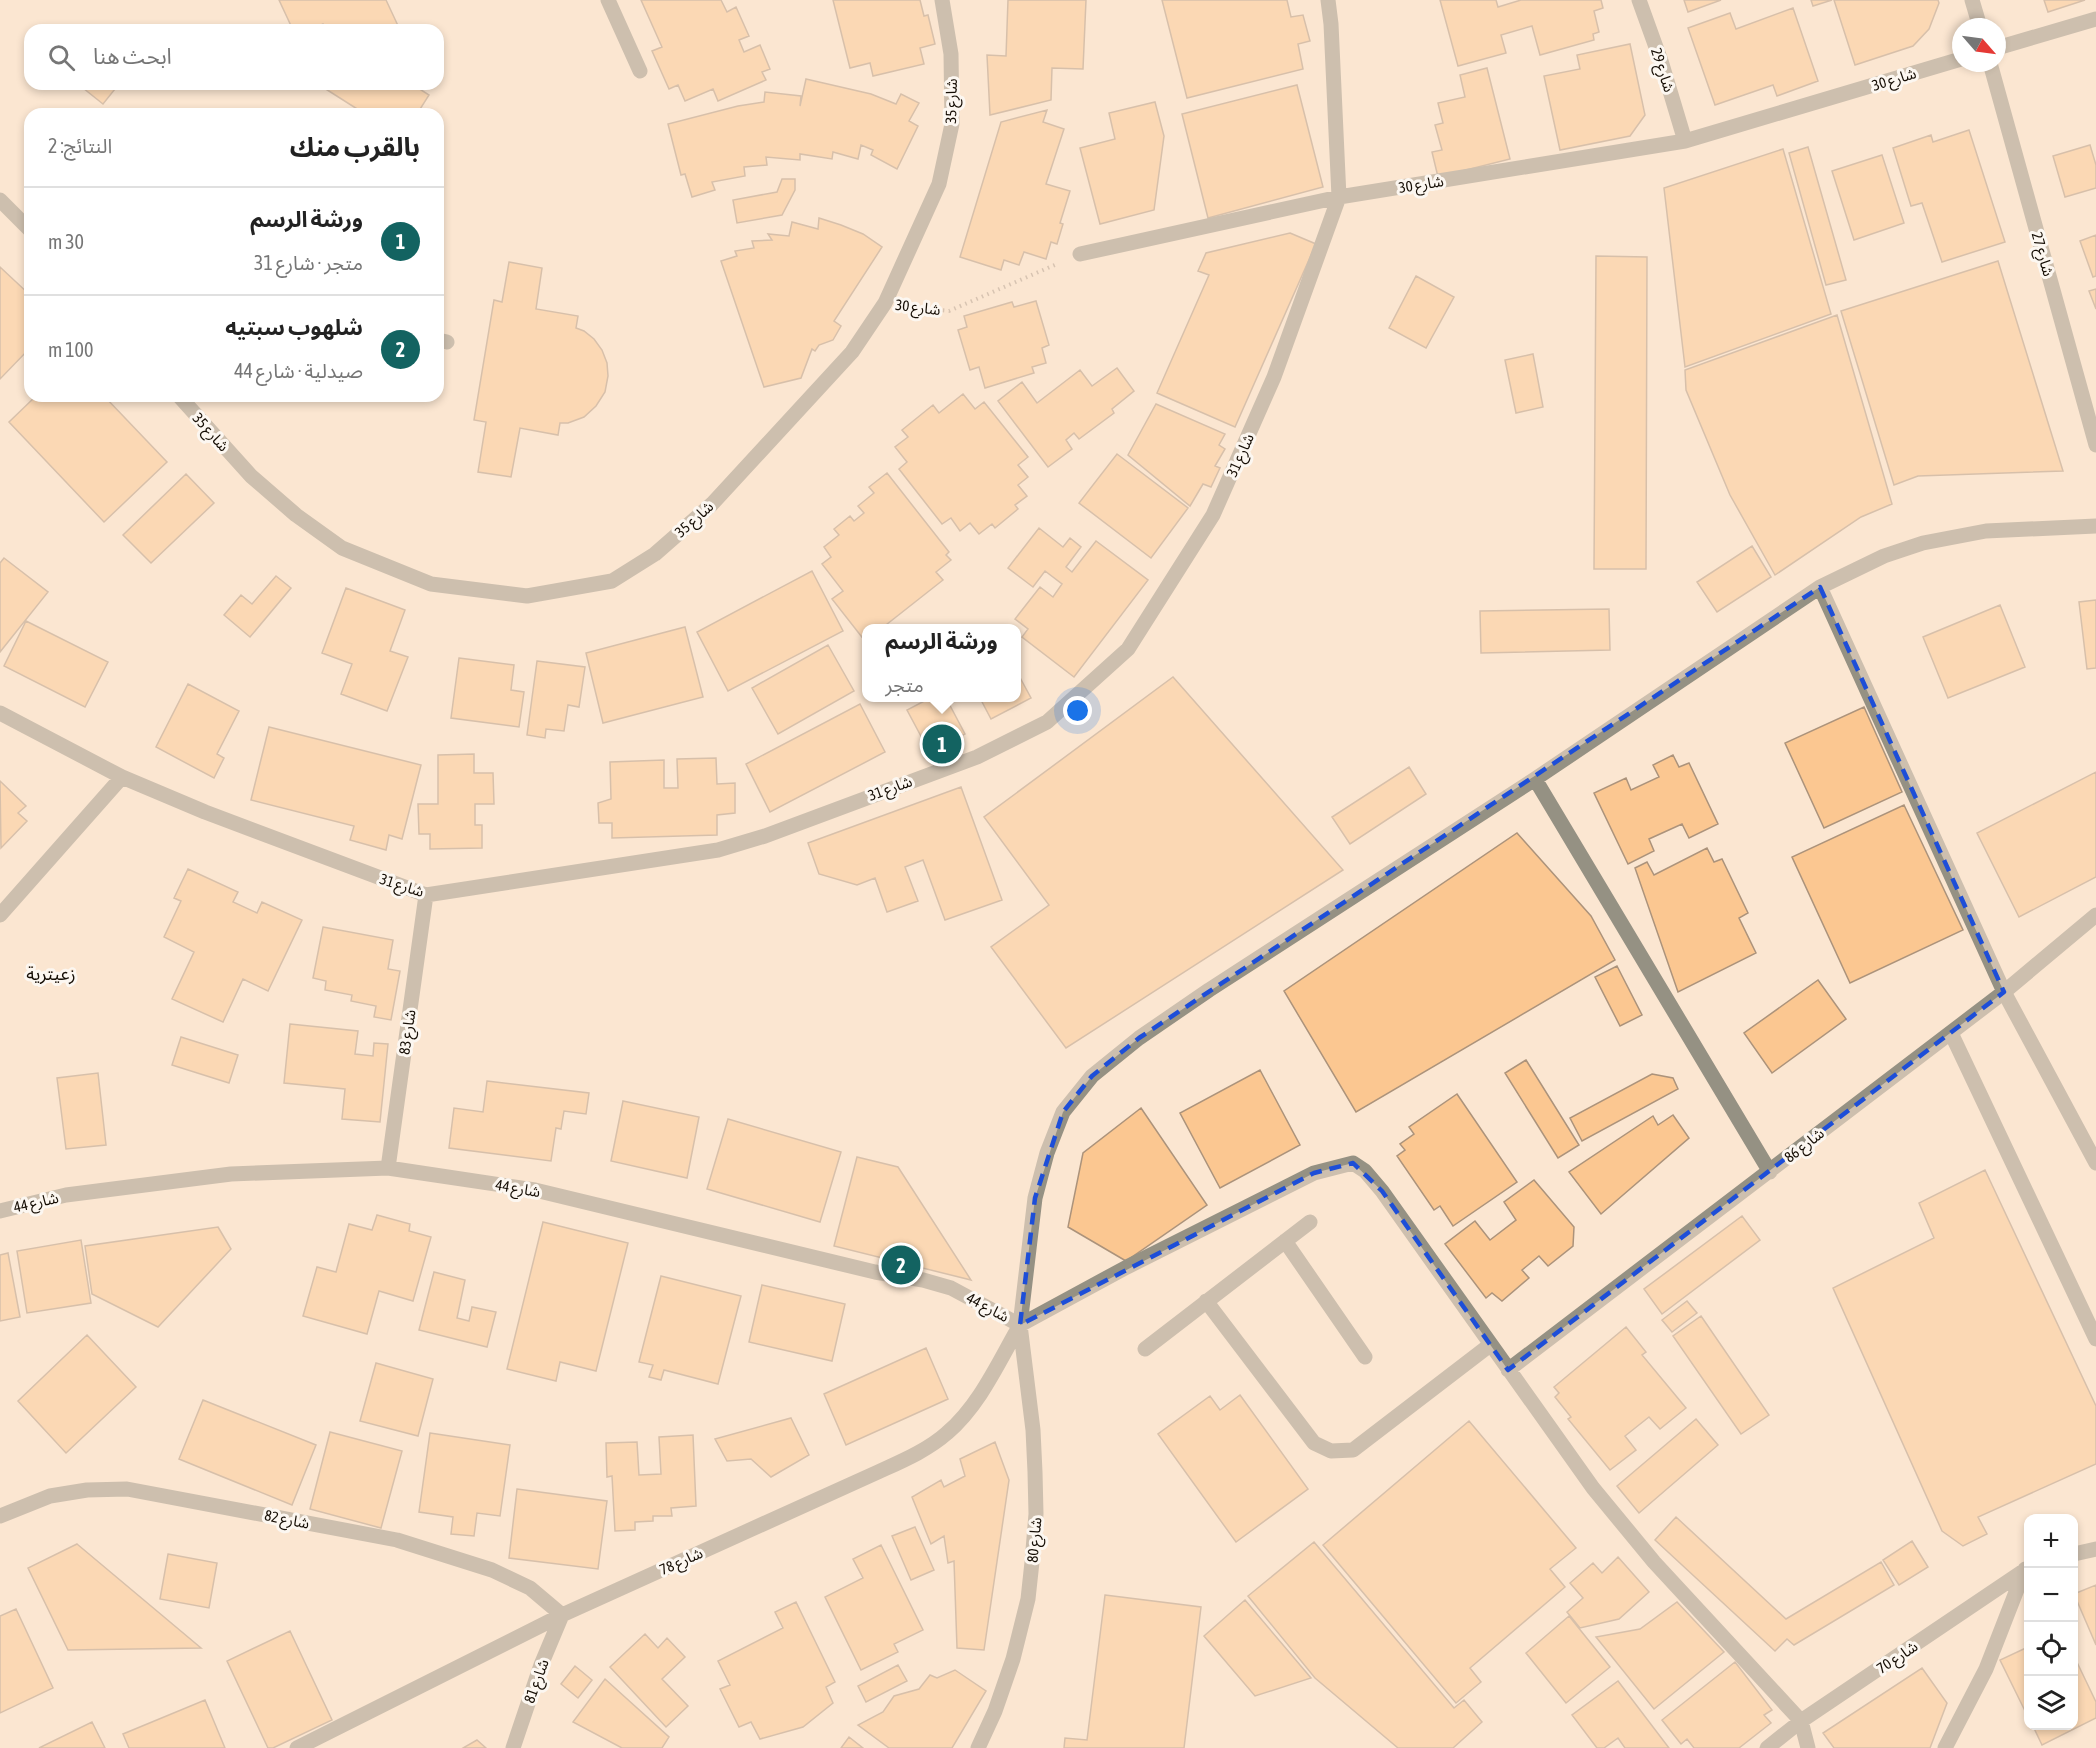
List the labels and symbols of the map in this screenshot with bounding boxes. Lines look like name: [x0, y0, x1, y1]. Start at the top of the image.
north arrow: [1952, 18, 2006, 72]
street label: شارع 29: [1644, 46, 1678, 96]
street label: شارع 30: [1870, 64, 1920, 98]
street label: شارع 35: [942, 78, 964, 124]
street label: شارع 30: [1397, 172, 1446, 200]
street label: شارع 27: [2025, 230, 2057, 279]
street label: شارع 30: [894, 296, 942, 322]
street label: شارع 35: [187, 409, 233, 457]
street label: شارع 31: [1223, 431, 1261, 481]
street label: شارع 35: [671, 497, 719, 543]
your location: [1063, 696, 1092, 725]
pin: 1: [922, 722, 962, 766]
street label: شارع 31: [866, 772, 916, 808]
street label: شارع 31: [377, 870, 426, 904]
district label: زعيترية: [26, 963, 76, 985]
street label: شارع 83: [395, 1008, 423, 1056]
street label: شارع 86: [1781, 1124, 1830, 1169]
street label: شارع 44: [493, 1176, 542, 1204]
street label: شارع 44: [12, 1189, 61, 1219]
pin: 2: [882, 1242, 920, 1288]
street label: شارع 44: [962, 1289, 1012, 1329]
street label: شارع 82: [262, 1506, 311, 1536]
street label: شارع 80: [1024, 1516, 1048, 1564]
street label: شارع 78: [657, 1544, 707, 1582]
street label: شارع 70: [1873, 1637, 1923, 1680]
street label: شارع 81: [520, 1657, 556, 1707]

